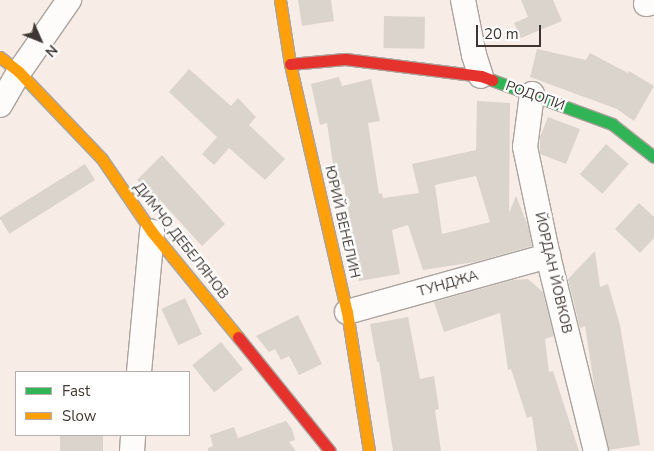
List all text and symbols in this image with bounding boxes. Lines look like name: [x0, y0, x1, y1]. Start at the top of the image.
north arrow: [15, 15, 65, 65]
scale bar: [479, 15, 544, 47]
text: 20 m: [484, 24, 519, 44]
text: N: [41, 40, 62, 61]
street label: РОДОПИ: [503, 78, 567, 114]
street label: ЮРИЙ ВЕНЕЛИН: [321, 164, 363, 280]
street label: ДИМЧО ДЕБЕЛЯНОВ: [130, 179, 232, 303]
street label: ЙОРДАН ЙОВКОВ: [531, 211, 575, 335]
street label: ТУНДЖА: [416, 267, 480, 301]
legend: [15, 371, 190, 436]
text: Fast: [62, 381, 90, 401]
text: Slow: [62, 406, 96, 426]

